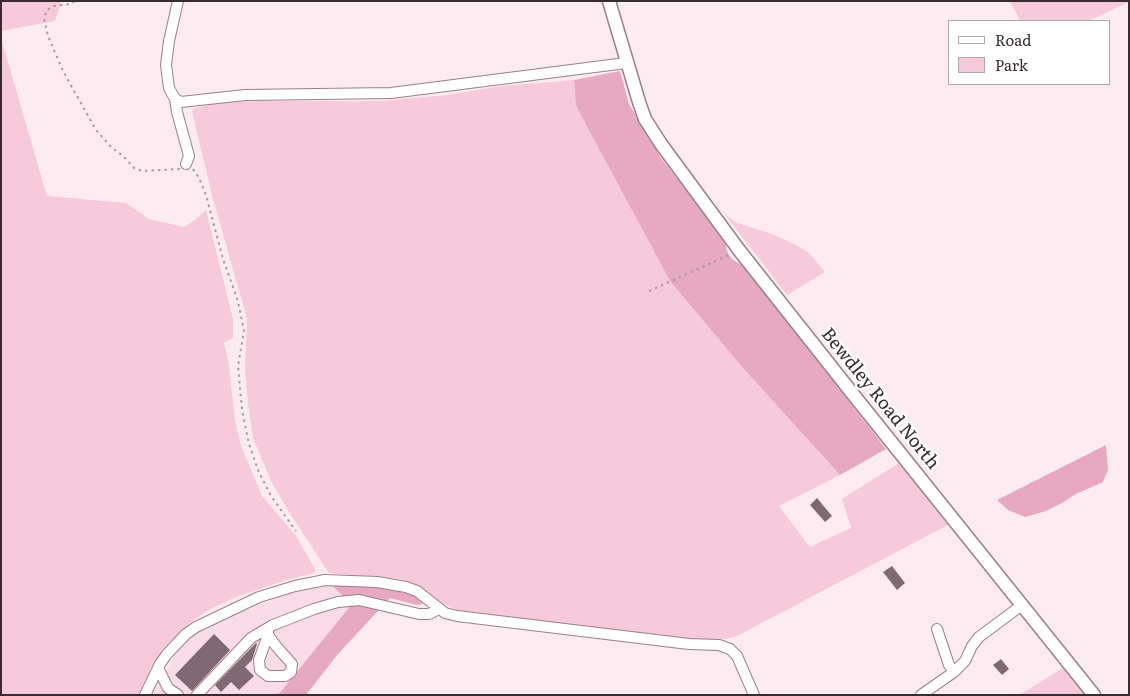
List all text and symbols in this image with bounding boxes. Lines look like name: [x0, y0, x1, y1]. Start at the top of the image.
legend: [948, 20, 1110, 85]
text: Road: [995, 28, 1031, 51]
text: Park: [995, 53, 1028, 76]
street label: Bewdley Road North: [816, 324, 944, 474]

